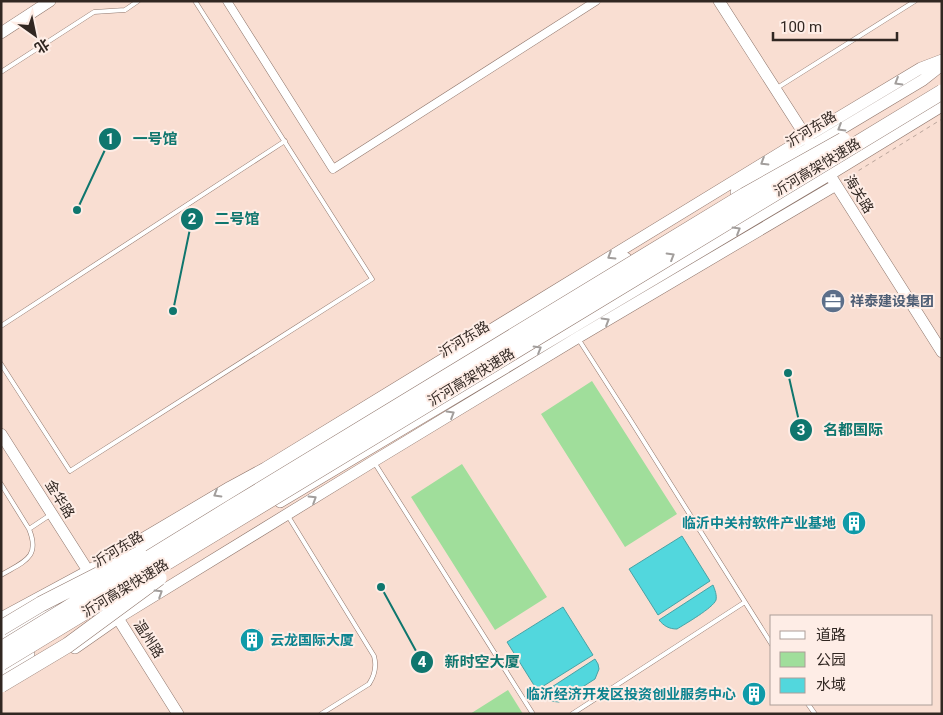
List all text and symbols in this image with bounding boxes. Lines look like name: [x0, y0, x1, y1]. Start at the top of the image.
north arrow: [10, 10, 60, 60]
scale bar: [773, 10, 897, 42]
text: 100 m: [780, 18, 822, 36]
text: 北: [32, 35, 52, 56]
one-way arrow: [895, 75, 904, 85]
street label: 沂河东路: [783, 108, 839, 150]
one-way arrow: [838, 122, 847, 132]
callout: 一号馆: [97, 124, 187, 154]
text: 1: [106, 130, 114, 148]
text: 一号馆: [132, 130, 178, 148]
street label: 沂河高架快速路: [771, 135, 863, 199]
one-way arrow: [761, 156, 770, 166]
street label: 海关路: [841, 172, 877, 216]
callout: 二号馆: [179, 204, 269, 234]
text: 2: [188, 210, 197, 228]
text: 二号馆: [214, 210, 260, 228]
one-way arrow: [732, 226, 741, 236]
one-way arrow: [607, 250, 616, 260]
one-way arrow: [665, 252, 674, 262]
office icon: 祥泰建设集团: [820, 288, 846, 314]
place label: 祥泰建设集团: [850, 293, 934, 309]
street label: 沂河东路: [436, 318, 492, 360]
one-way arrow: [600, 318, 609, 328]
street label: 沂河高架快速路: [425, 345, 517, 409]
one-way arrow: [532, 345, 541, 355]
one-way arrow: [446, 411, 455, 420]
callout: 名都国际: [788, 415, 893, 445]
text: 3: [797, 421, 805, 439]
text: 名都国际: [823, 421, 883, 439]
street label: 金华路: [42, 477, 78, 521]
one-way arrow: [214, 488, 223, 498]
one-way arrow: [307, 495, 316, 505]
building icon: 临沂中关村软件产业基地: [841, 510, 867, 536]
place label: 临沂中关村软件产业基地: [682, 515, 836, 531]
street label: 沂河东路: [90, 528, 146, 570]
street label: 沂河高架快速路: [79, 556, 171, 620]
one-way arrow: [154, 589, 163, 599]
legend: [770, 615, 933, 705]
street label: 温州路: [131, 617, 167, 661]
text: 道路: [816, 626, 846, 644]
building icon: 云龙国际大厦: [239, 627, 265, 653]
place label: 云龙国际大厦: [270, 632, 354, 648]
callout: 新时空大厦: [409, 647, 529, 677]
text: 公园: [816, 651, 846, 669]
text: 4: [418, 653, 427, 671]
text: 新时空大厦: [444, 653, 520, 671]
text: 水域: [816, 676, 846, 694]
building icon: 临沂经济开发区投资创业服务中心: [741, 681, 767, 707]
place label: 临沂经济开发区投资创业服务中心: [526, 686, 736, 702]

